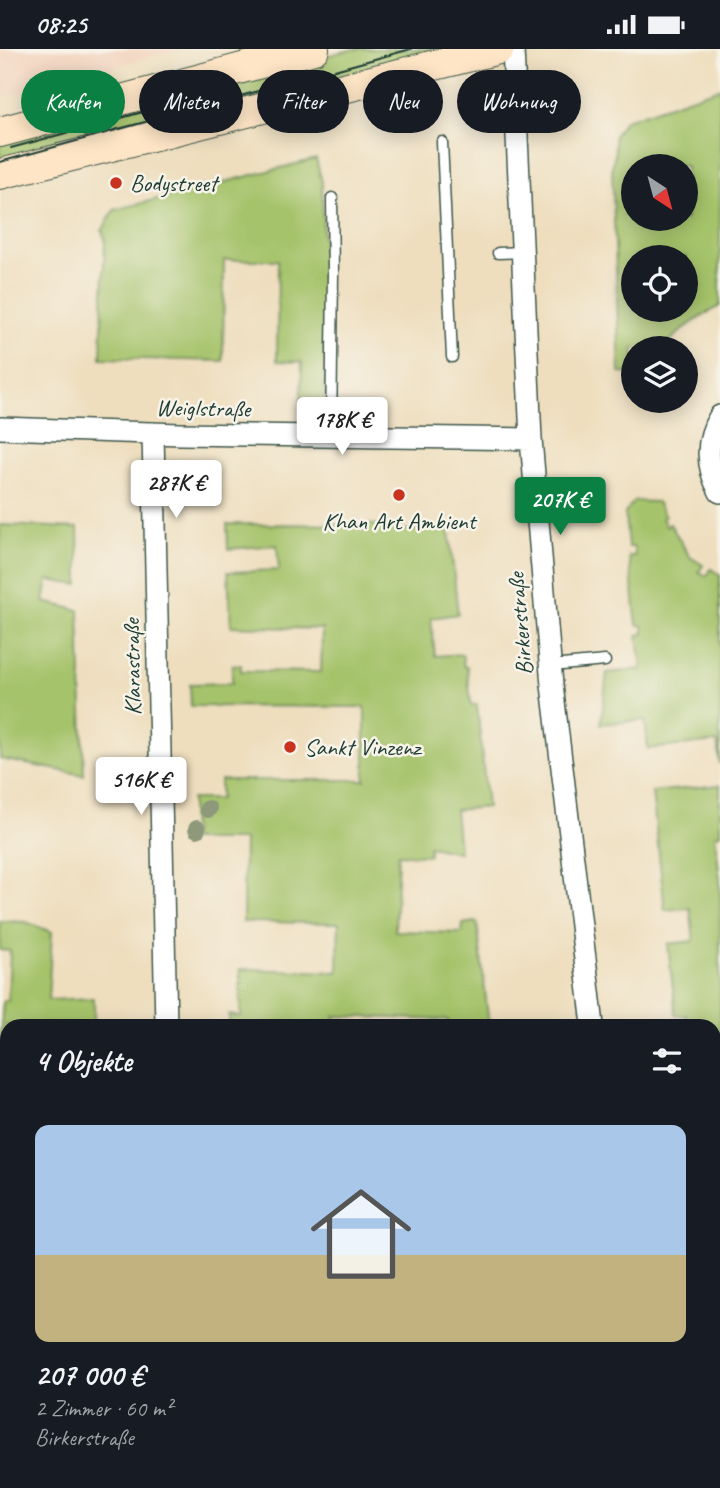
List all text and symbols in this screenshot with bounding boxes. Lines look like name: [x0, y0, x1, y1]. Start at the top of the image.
text: 08:25: [35, 8, 87, 41]
chip: Kaufen: [21, 70, 125, 133]
chip: Mieten: [139, 70, 243, 133]
chip: Filter: [257, 70, 349, 133]
chip: Neu: [363, 70, 443, 133]
chip: Wohnung: [457, 70, 581, 133]
north arrow: [621, 154, 698, 231]
map controls: [621, 154, 698, 413]
place label: Bodystreet: [130, 168, 220, 198]
marker: Bodystreet: [108, 175, 124, 191]
button: locate: [621, 245, 698, 322]
button: layers: [621, 336, 698, 413]
street label: Weiglstraße: [156, 392, 253, 424]
pin: 178K €: [285, 397, 399, 457]
text: 178K €: [313, 405, 371, 434]
pin: 287K €: [119, 461, 233, 520]
text: 287K €: [147, 468, 205, 497]
pin: 207K €: [503, 477, 617, 537]
text: 207K €: [531, 485, 589, 514]
marker: Khan Art Ambient: [391, 487, 407, 503]
place label: Khan Art Ambient: [322, 506, 478, 536]
street label: Birkerstraße: [500, 569, 539, 677]
street label: Klarastraße: [116, 616, 148, 716]
place label: Sankt Vinzenz: [304, 732, 422, 762]
marker: Sankt Vinzenz: [282, 739, 298, 755]
pin: 516K €: [84, 757, 198, 817]
text: 516K €: [112, 765, 170, 794]
text: 4 Objekte: [35, 1042, 132, 1080]
icon: filters: [648, 1042, 686, 1080]
icon: home: [298, 1171, 424, 1297]
text: 207 000 €: [35, 1356, 144, 1394]
text: 2 Zimmer · 60 m²: [35, 1394, 172, 1423]
text: Birkerstraße: [35, 1423, 134, 1452]

